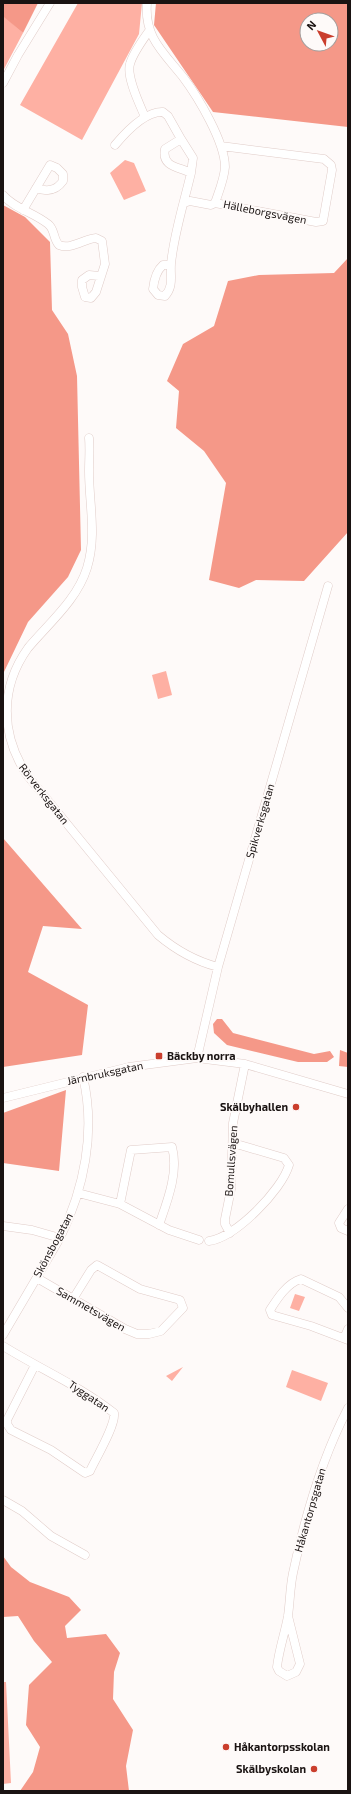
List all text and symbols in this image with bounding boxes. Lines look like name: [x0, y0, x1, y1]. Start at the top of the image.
north arrow: [299, 12, 339, 52]
text: N: [304, 18, 319, 32]
street label: Hälleborgsvägen: [222, 197, 308, 226]
street label: Rörverksgatan: [17, 761, 72, 827]
street label: Spikverksgatan: [243, 782, 276, 860]
place label: Bäckby norra: [167, 1049, 236, 1063]
marker: Bäckby norra: [154, 1051, 164, 1061]
street label: Järnbruksgatan: [66, 1058, 144, 1087]
place label: Skälbyhallen: [220, 1100, 288, 1114]
marker: Skälbyhallen: [291, 1102, 301, 1112]
street label: Bomullsvägen: [222, 1125, 239, 1197]
street label: Skönsbogatan: [30, 1210, 75, 1279]
street label: Sammetsvägen: [55, 1284, 128, 1334]
street label: Tyggatan: [66, 1377, 112, 1414]
street label: Håkantorpsgatan: [291, 1466, 328, 1553]
place label: Håkantorpsskolan: [234, 1740, 330, 1753]
marker: Håkantorpsskolan: [221, 1742, 231, 1752]
place label: Skälbyskolan: [236, 1762, 306, 1776]
marker: Skälbyskolan: [309, 1764, 319, 1774]

